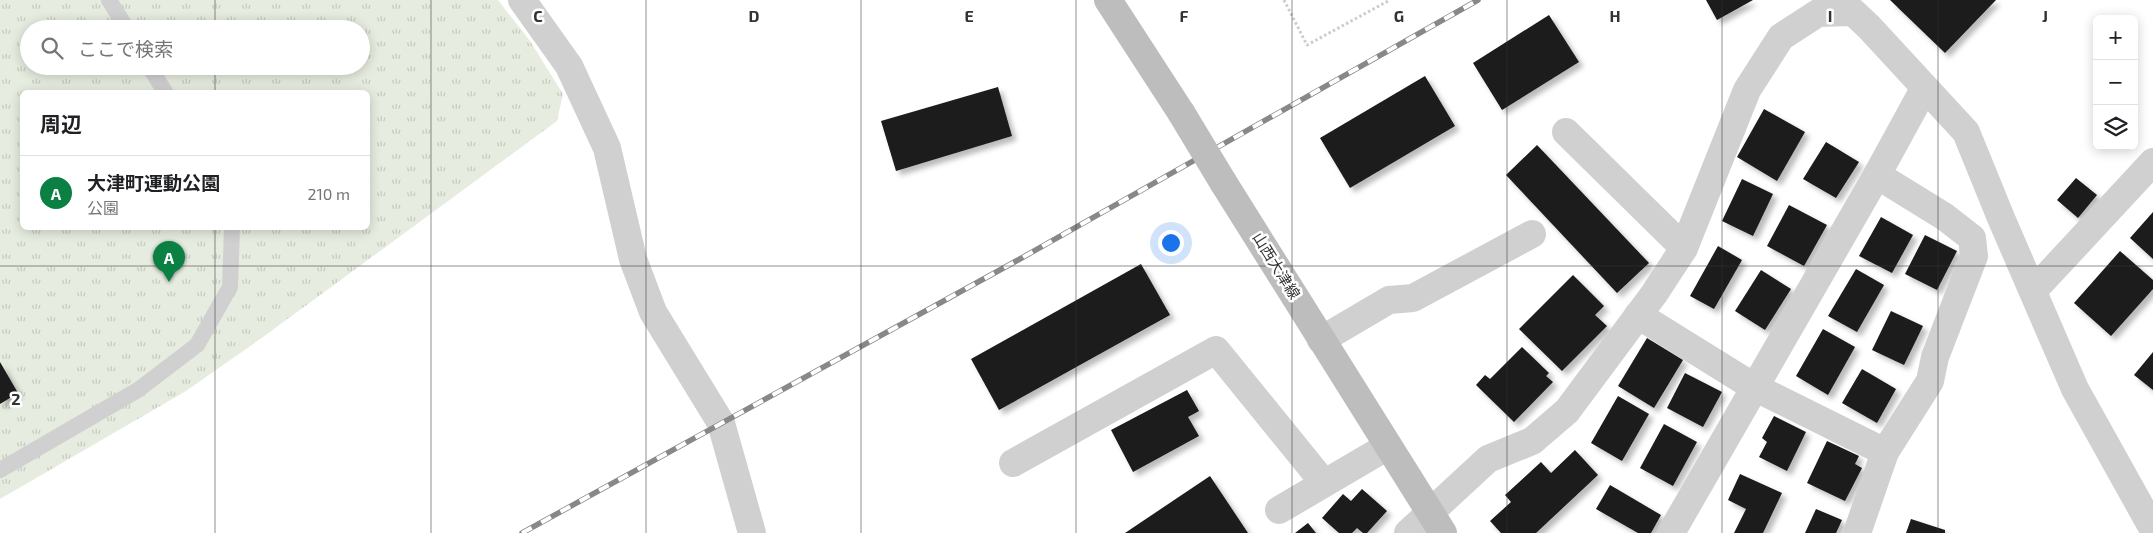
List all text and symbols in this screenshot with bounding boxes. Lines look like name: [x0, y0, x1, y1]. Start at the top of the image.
text: C: [533, 6, 543, 25]
text: D: [749, 6, 760, 25]
text: E: [964, 6, 974, 25]
text: F: [1180, 6, 1189, 25]
text: G: [1394, 6, 1404, 25]
text: H: [1609, 6, 1621, 25]
text: I: [1828, 6, 1832, 25]
text: J: [2042, 6, 2048, 25]
map controls: [2093, 15, 2138, 150]
button: +: [2093, 15, 2138, 60]
search box: [20, 20, 370, 75]
icon: search: [38, 34, 66, 62]
text: ここで検索: [78, 37, 173, 60]
button: −: [2093, 60, 2138, 105]
button: layers: [2093, 105, 2138, 150]
text: 周辺: [40, 111, 82, 136]
text: 大津町運動公園: [87, 171, 220, 194]
text: A: [51, 184, 61, 203]
text: 210 m: [307, 184, 350, 203]
text: 公園: [87, 198, 119, 217]
street label: 山西大津線: [1249, 229, 1304, 302]
your location: [1158, 230, 1184, 256]
pin: A: [153, 241, 185, 282]
text: 2: [11, 389, 21, 408]

